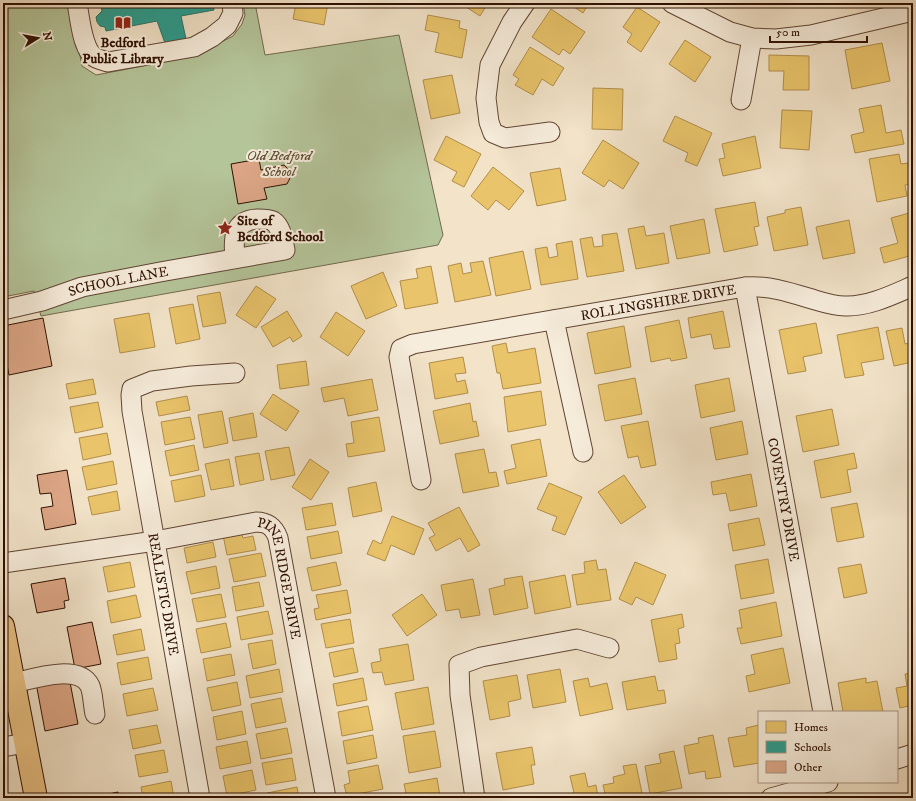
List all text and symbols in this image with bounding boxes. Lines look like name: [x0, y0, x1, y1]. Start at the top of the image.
library icon: Bedford Public Library: [114, 14, 132, 32]
north arrow: [18, 18, 58, 58]
scale bar: [770, 18, 867, 44]
text: 50 m: [776, 25, 800, 40]
text: N: [39, 31, 55, 42]
place label: Bedford Public Library: [82, 34, 164, 68]
park label: Old Bedford School: [247, 147, 314, 181]
place label: Site of Bedford School: [237, 212, 324, 246]
place icon: Site of Bedford School: [216, 219, 234, 237]
street label: SCHOOL LANE: [66, 263, 170, 301]
street label: ROLLINGSHIRE DRIVE: [579, 281, 738, 325]
street label: COVENTRY DRIVE: [763, 436, 803, 563]
street label: PINE RIDGE DRIVE: [256, 514, 305, 641]
street label: REALISTIC DRIVE: [143, 532, 183, 657]
legend: [758, 711, 898, 783]
text: Homes: [794, 720, 828, 735]
text: Schools: [794, 740, 831, 755]
text: Other: [794, 760, 823, 775]

